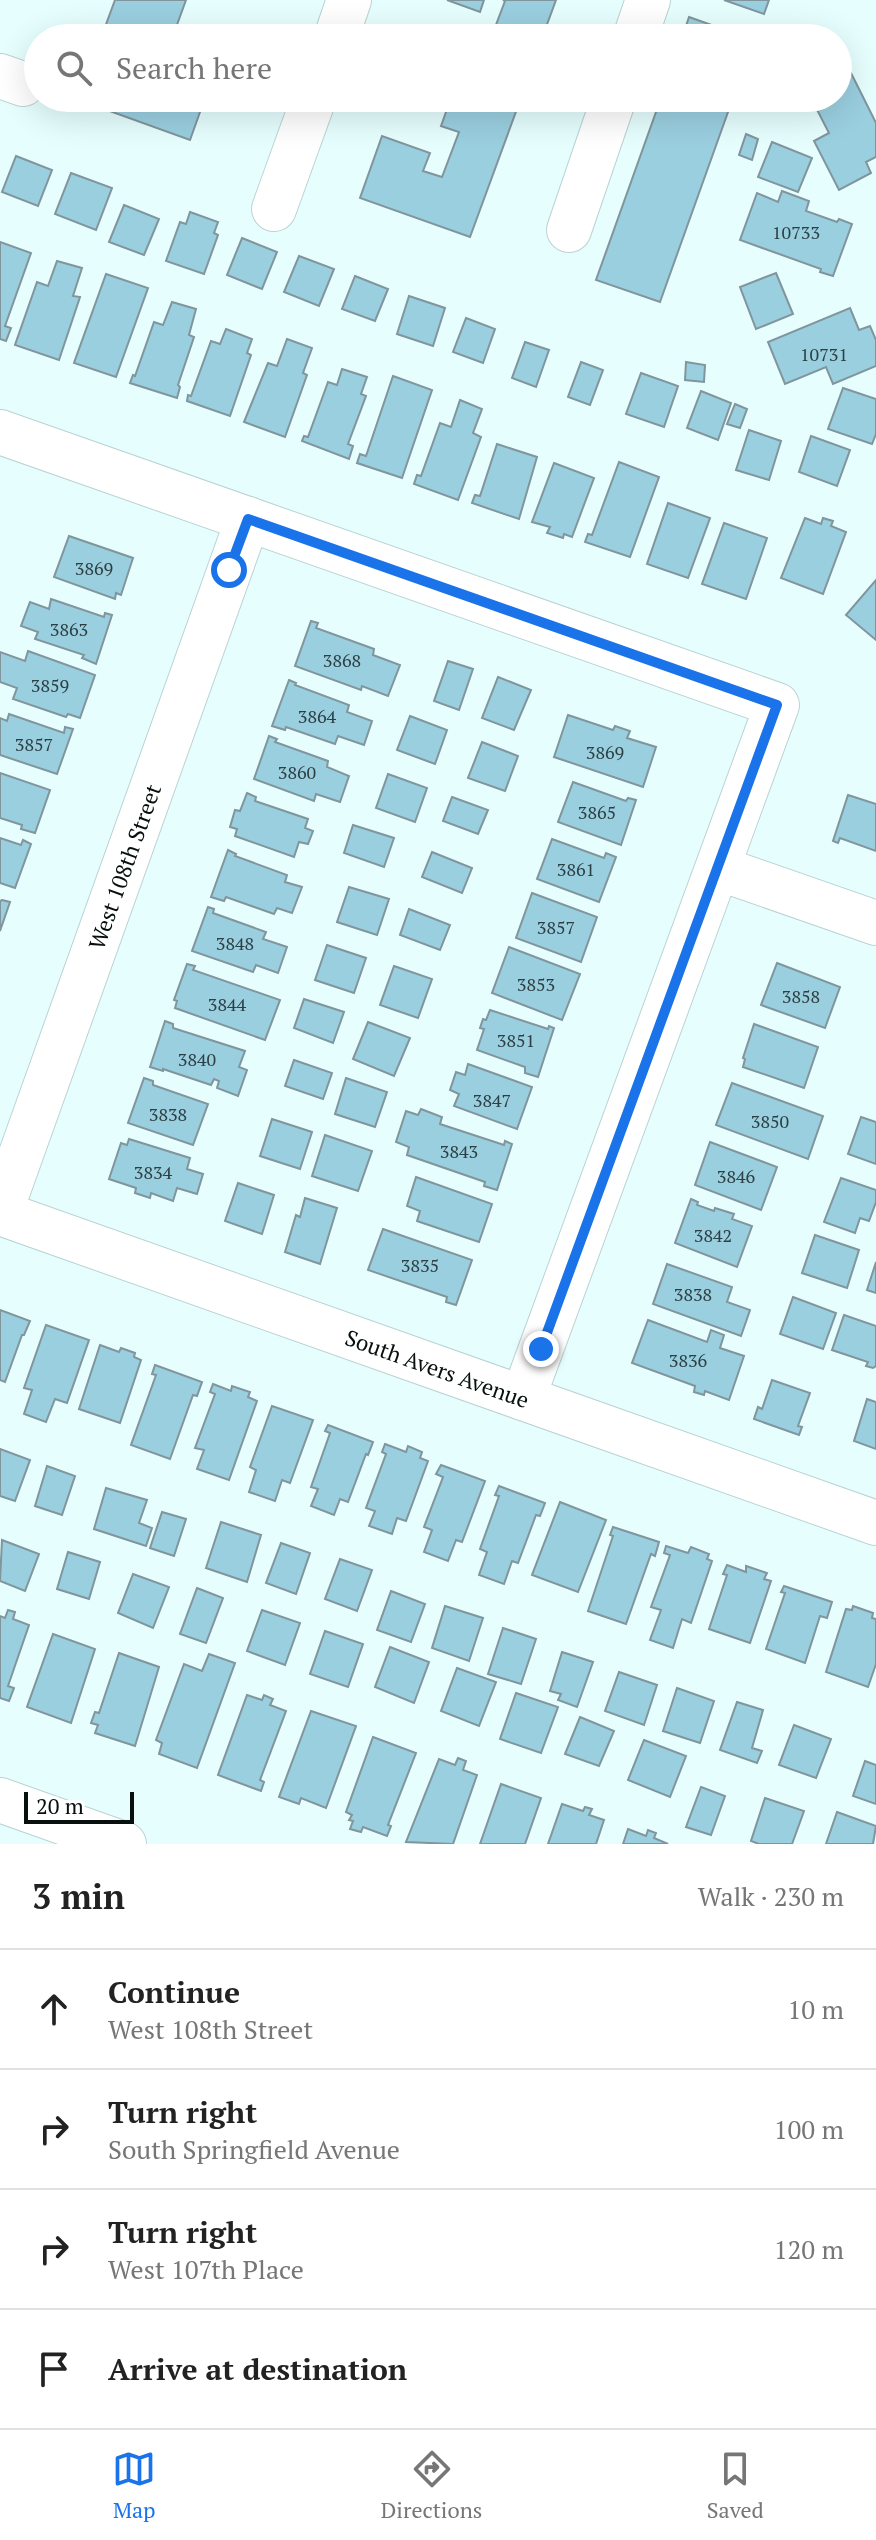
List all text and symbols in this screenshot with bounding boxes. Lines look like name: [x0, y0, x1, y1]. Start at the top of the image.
search box: [24, 24, 852, 112]
icon: search: [52, 46, 96, 90]
text: Search here: [116, 48, 272, 88]
house number: 10733: [772, 220, 820, 244]
house number: 10731: [800, 342, 848, 366]
route start: [211, 552, 247, 588]
house number: 3869: [75, 556, 113, 580]
house number: 3863: [50, 617, 88, 641]
house number: 3868: [323, 648, 361, 672]
house number: 3859: [31, 673, 69, 697]
house number: 3864: [298, 704, 337, 728]
house number: 3857: [15, 732, 53, 756]
house number: 3869: [586, 740, 624, 764]
house number: 3860: [278, 760, 316, 784]
street label: West 108th Street: [81, 780, 167, 953]
house number: 3865: [578, 800, 616, 824]
house number: 3861: [557, 857, 595, 881]
house number: 3857: [537, 915, 575, 939]
house number: 3848: [216, 931, 254, 955]
house number: 3853: [517, 972, 555, 996]
house number: 3858: [782, 984, 820, 1008]
house number: 3844: [208, 992, 247, 1016]
house number: 3851: [497, 1028, 535, 1052]
house number: 3840: [178, 1047, 216, 1071]
house number: 3847: [473, 1088, 511, 1112]
house number: 3838: [149, 1102, 187, 1126]
house number: 3850: [751, 1109, 789, 1133]
house number: 3843: [440, 1139, 478, 1163]
house number: 3834: [134, 1160, 173, 1184]
house number: 3846: [717, 1164, 756, 1188]
house number: 3842: [694, 1223, 732, 1247]
house number: 3835: [401, 1253, 439, 1277]
house number: 3838: [674, 1282, 712, 1306]
street label: South Avers Avenue: [342, 1322, 533, 1414]
route end: [523, 1331, 559, 1367]
house number: 3836: [669, 1348, 708, 1372]
scale bar: [24, 1788, 134, 1824]
text: 20 m: [36, 1791, 84, 1820]
text: 3 min: [32, 1874, 125, 1919]
text: Walk · 230 m: [698, 1879, 844, 1913]
text: Continue: [108, 1972, 240, 2012]
icon: ahead: [32, 1987, 76, 2031]
text: 10 m: [788, 1992, 844, 2026]
text: West 108th Street: [108, 2012, 313, 2046]
text: Turn right: [108, 2092, 257, 2132]
icon: right: [32, 2107, 76, 2151]
text: 100 m: [774, 2112, 844, 2146]
text: South Springfield Avenue: [108, 2132, 400, 2166]
text: Turn right: [108, 2212, 257, 2252]
icon: right: [32, 2227, 76, 2271]
text: 120 m: [774, 2232, 844, 2266]
text: West 107th Place: [108, 2252, 304, 2286]
icon: arrive: [32, 2347, 76, 2391]
text: Arrive at destination: [108, 2349, 407, 2389]
tab: Map: [112, 2447, 156, 2524]
tab: Directions: [381, 2447, 482, 2524]
tab: Saved: [707, 2447, 764, 2524]

